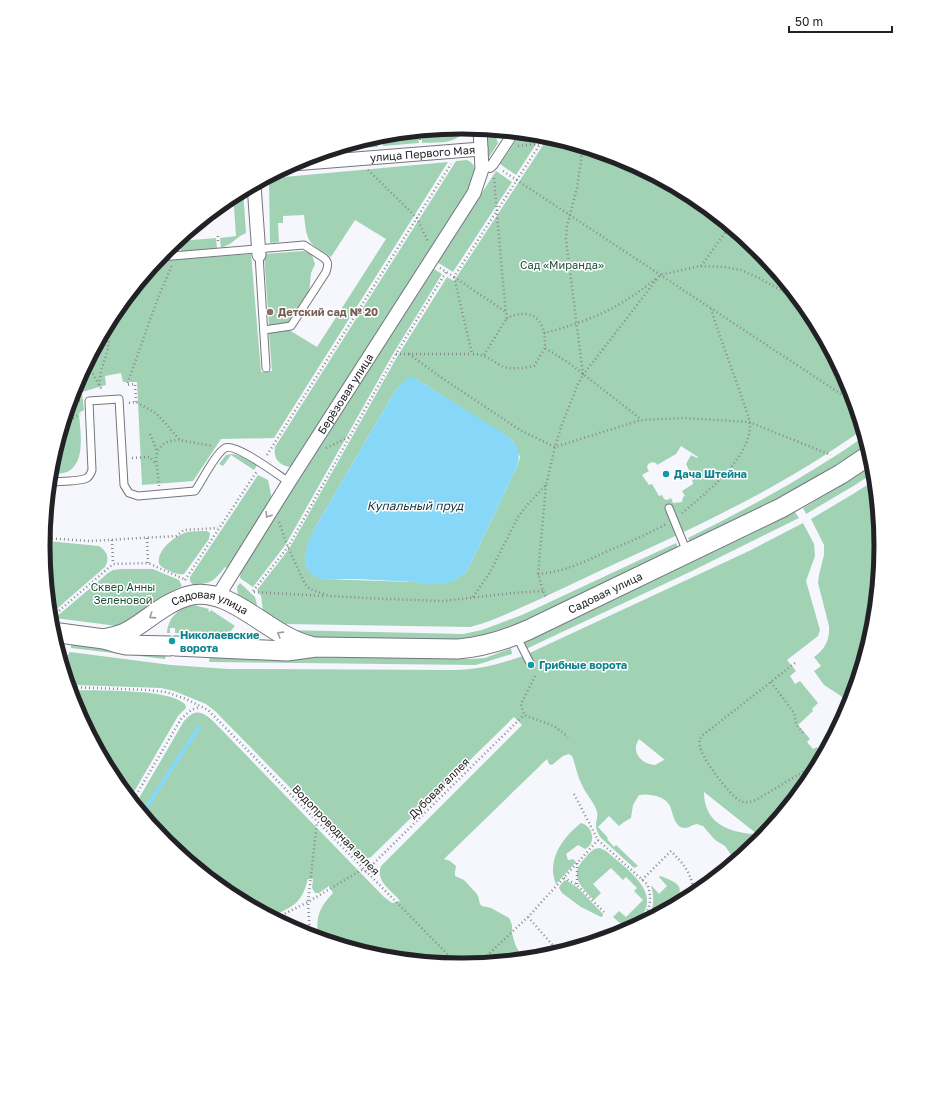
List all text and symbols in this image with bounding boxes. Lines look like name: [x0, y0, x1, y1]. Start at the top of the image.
scale bar: [789, 8, 892, 34]
text: 50 m: [795, 14, 823, 29]
street label: улица Первого Мая: [369, 142, 476, 164]
park label: Сад «Миранда»: [520, 258, 604, 271]
place label: Детский сад № 20: [278, 305, 378, 318]
marker: Детский сад № 20: [265, 307, 275, 317]
street label: Берёзовая улица: [314, 351, 376, 436]
place label: Дача Штейна: [674, 467, 747, 480]
marker: Дача Штейна: [661, 469, 671, 479]
water label: Купальный пруд: [367, 498, 464, 513]
one-way arrow: [265, 511, 273, 518]
street label: Садовая улица: [566, 569, 644, 616]
park label: Сквер Анны Зеленовой: [91, 580, 155, 606]
street label: Садовая улица: [169, 587, 251, 617]
one-way arrow: [149, 611, 156, 618]
place label: Николаевские ворота: [180, 628, 260, 654]
one-way arrow: [277, 631, 284, 638]
marker: Николаевские ворота: [167, 636, 177, 646]
place label: Грибные ворота: [539, 658, 627, 671]
marker: Грибные ворота: [526, 660, 536, 670]
street label: Дубовая аллея: [406, 755, 472, 821]
street label: Водопроводная аллея: [290, 782, 383, 877]

